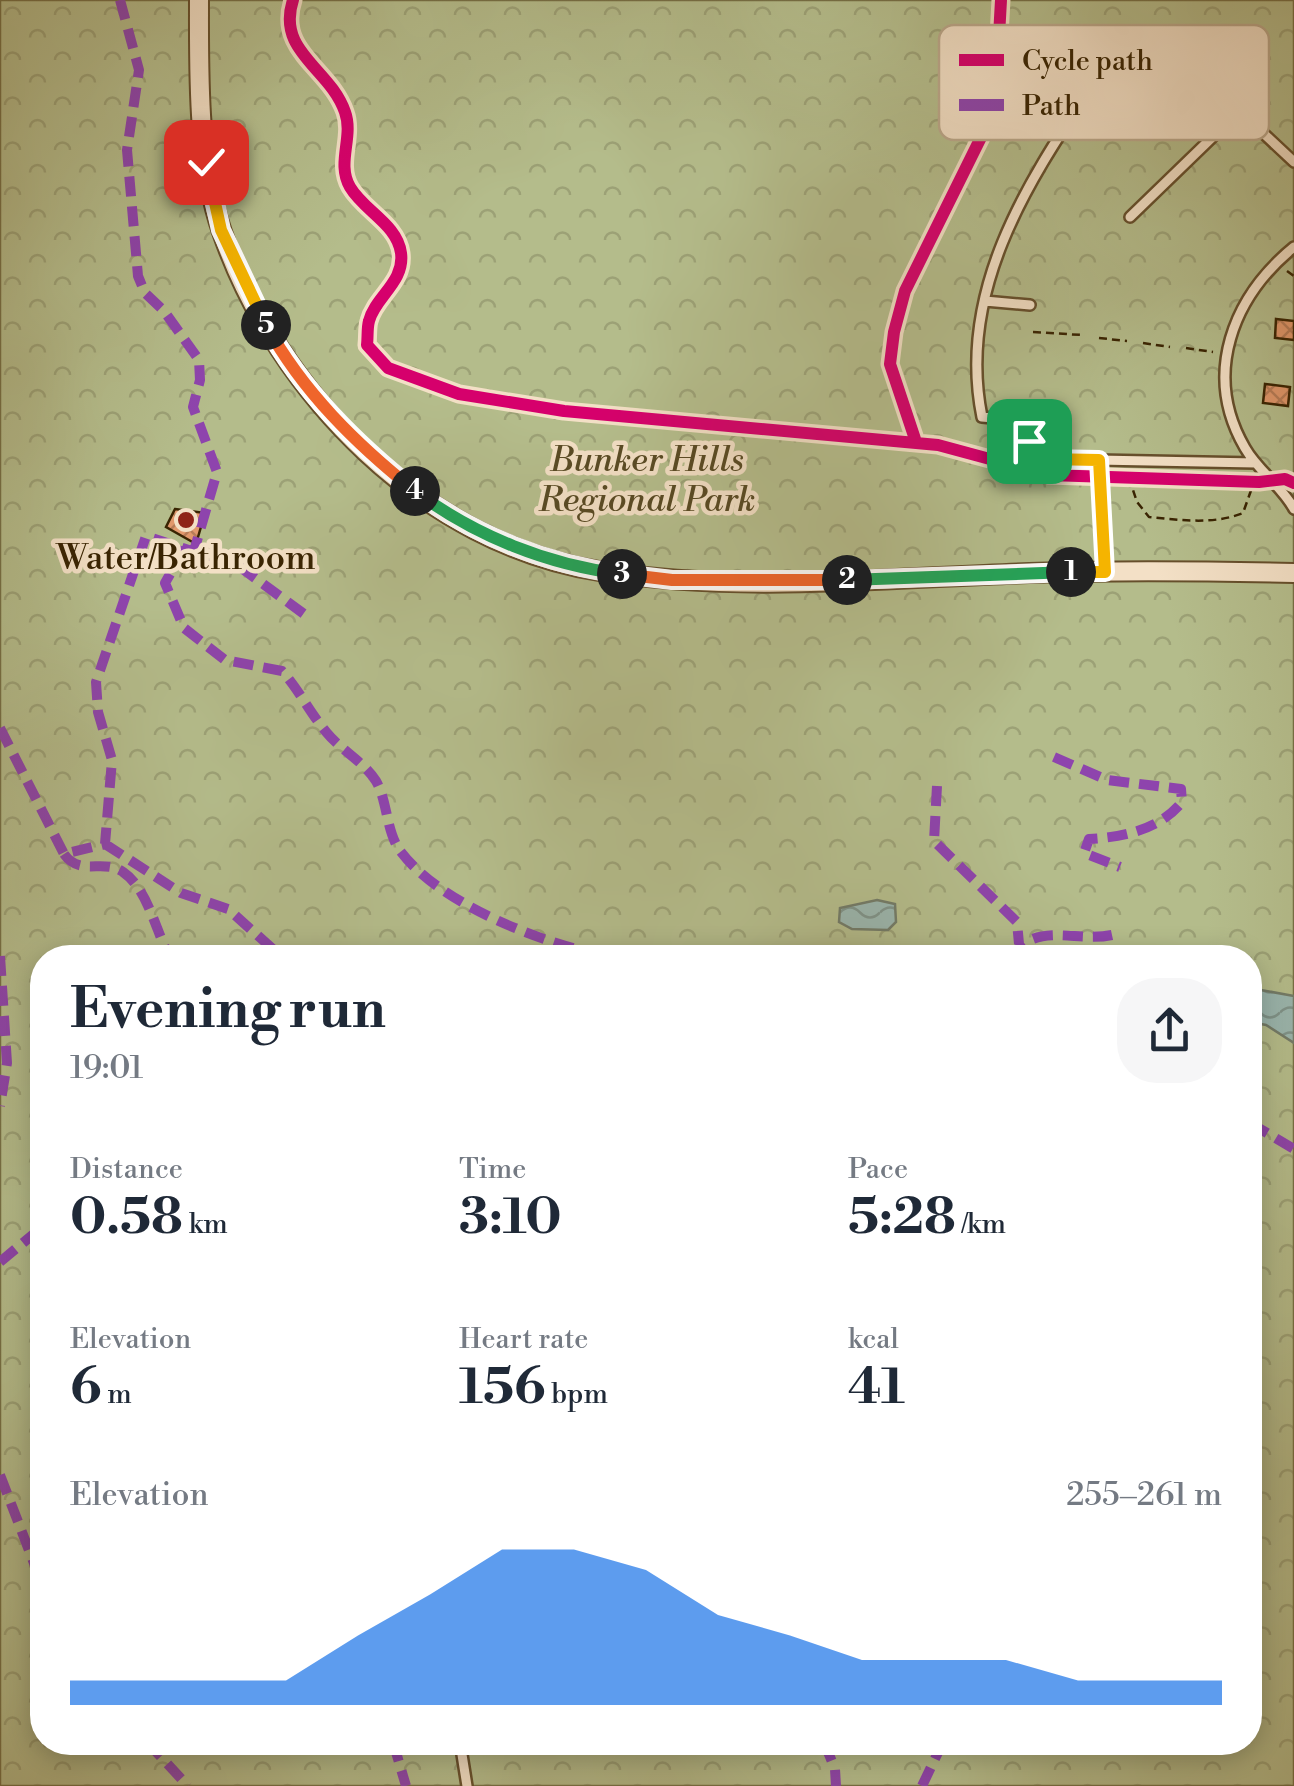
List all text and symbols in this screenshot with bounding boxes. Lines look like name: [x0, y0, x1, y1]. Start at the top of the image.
legend: [939, 25, 1269, 140]
text: Cycle path: [1022, 44, 1153, 79]
text: Path: [1022, 89, 1081, 124]
pin: [164, 120, 249, 205]
icon: check: [179, 135, 234, 190]
pin: 5: [241, 300, 291, 350]
text: 5: [257, 307, 275, 342]
pin: [987, 399, 1072, 484]
icon: arrive: [1002, 414, 1057, 469]
park label: Bunker Hills Regional Park: [537, 439, 756, 522]
pin: 4: [390, 466, 440, 516]
text: 4: [406, 473, 424, 508]
marker: Water/Bathroom: [175, 509, 197, 531]
place label: Water/Bathroom: [55, 537, 316, 580]
pin: 1: [1046, 547, 1096, 597]
pin: 3: [597, 549, 647, 599]
text: 1: [1064, 554, 1078, 589]
pin: 2: [822, 555, 872, 605]
text: 3: [614, 556, 630, 591]
text: 2: [838, 562, 856, 597]
text: Evening run: [70, 976, 386, 1045]
button: share: [1117, 978, 1222, 1083]
text: 19:01: [70, 1048, 143, 1088]
text: Distance: [70, 1152, 183, 1187]
text: Time: [459, 1152, 526, 1187]
text: Pace: [848, 1152, 908, 1187]
text: 0.58: [70, 1187, 183, 1249]
text: 3:10: [459, 1187, 562, 1249]
text: 5:28: [848, 1187, 956, 1249]
text: km: [183, 1207, 228, 1242]
text: /km: [956, 1207, 1006, 1242]
text: Elevation: [70, 1322, 191, 1357]
text: Heart rate: [459, 1322, 588, 1357]
text: kcal: [848, 1322, 899, 1357]
text: 6: [70, 1357, 102, 1419]
text: 156: [459, 1357, 546, 1419]
text: 41: [848, 1357, 905, 1419]
text: m: [102, 1377, 132, 1412]
text: bpm: [546, 1377, 608, 1412]
text: Elevation: [70, 1475, 209, 1515]
text: 255–261 m: [1066, 1475, 1222, 1515]

